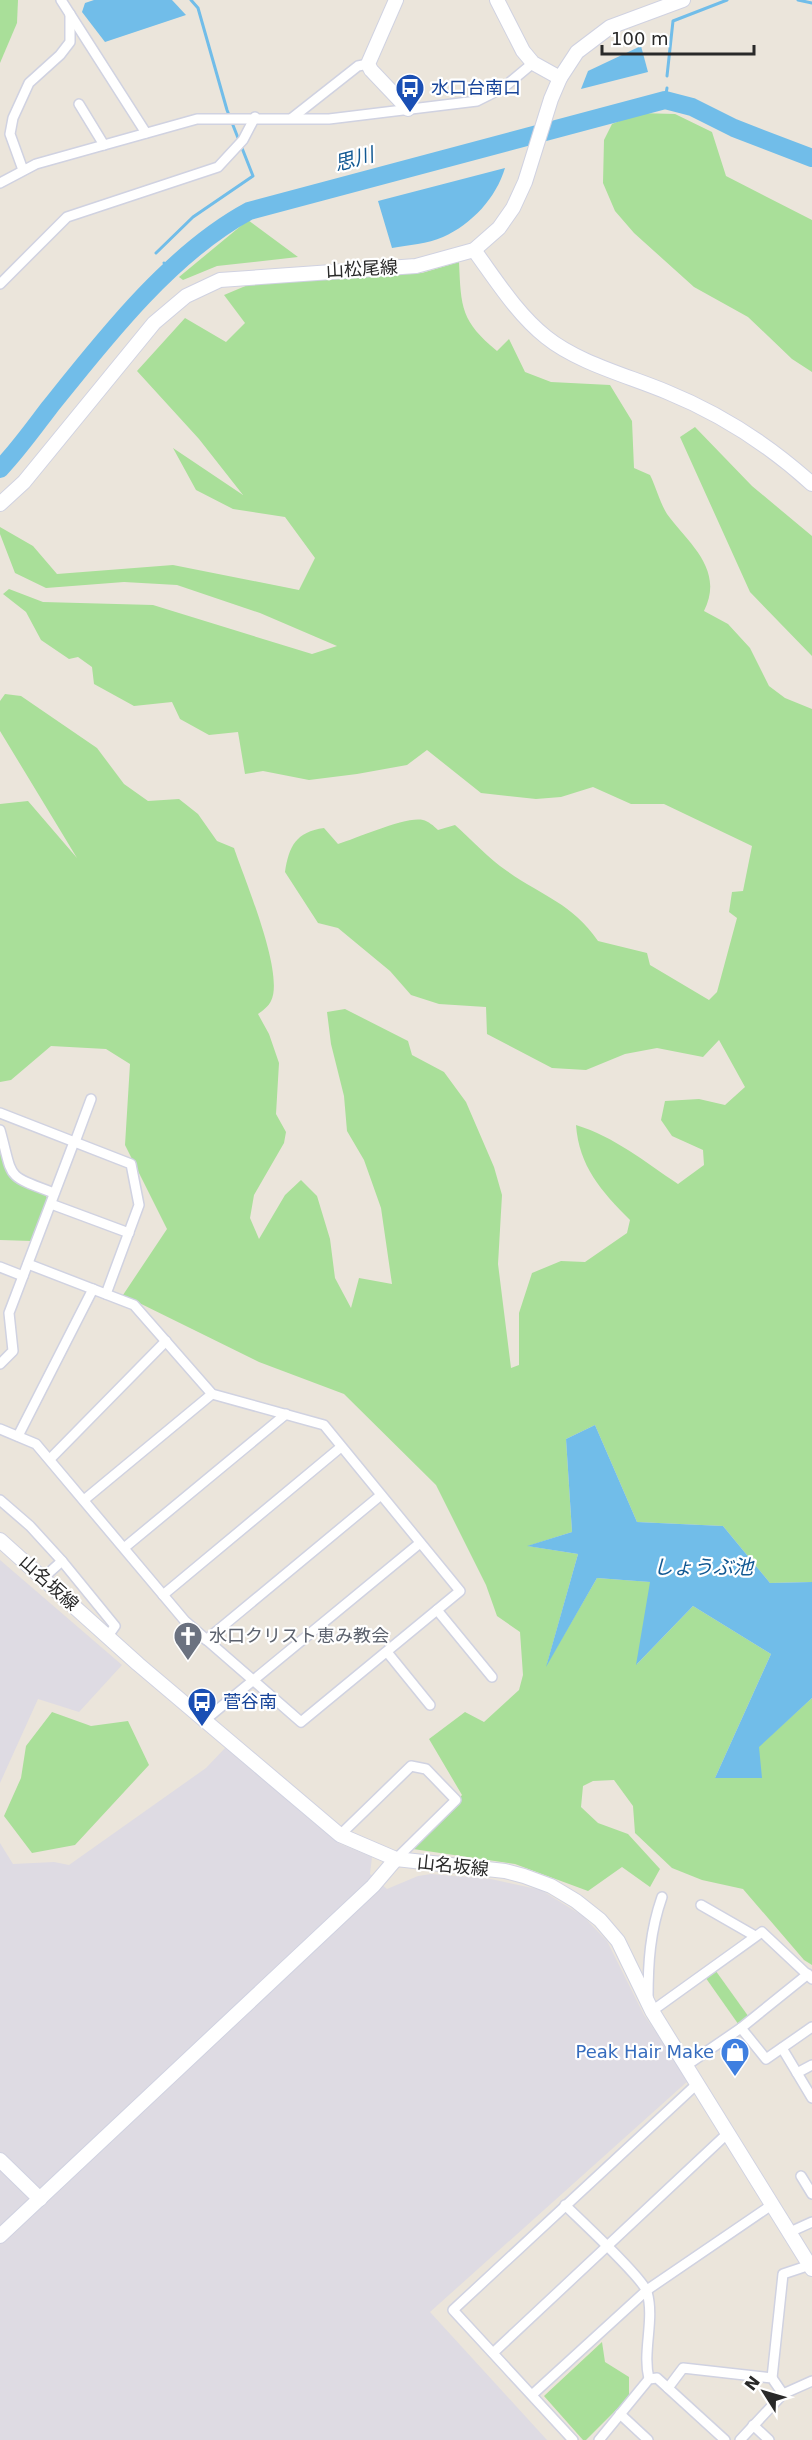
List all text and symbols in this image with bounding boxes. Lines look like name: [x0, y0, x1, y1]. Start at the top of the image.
scale bar: [602, 18, 754, 56]
text: 100 m: [611, 28, 669, 49]
bus stop icon: 水口台南口: [394, 72, 426, 114]
place label: 水口台南口: [431, 77, 521, 98]
water label: 思川: [332, 142, 378, 176]
street label: 山松尾線: [325, 256, 398, 281]
street label: 山名坂線: [16, 1551, 83, 1615]
water label: しょうぶ池: [653, 1555, 755, 1579]
church icon: 水口クリスト恵み教会: [172, 1620, 204, 1662]
place label: 水口クリスト恵み教会: [209, 1625, 389, 1646]
bus stop icon: 菅谷南: [186, 1686, 218, 1728]
place label: 菅谷南: [223, 1691, 277, 1712]
street label: 山名坂線: [416, 1851, 490, 1880]
shop icon: Peak Hair Make: [719, 2036, 751, 2078]
place label: Peak Hair Make: [575, 2041, 714, 2062]
north arrow: [734, 2362, 794, 2422]
text: N: [741, 2372, 764, 2394]

